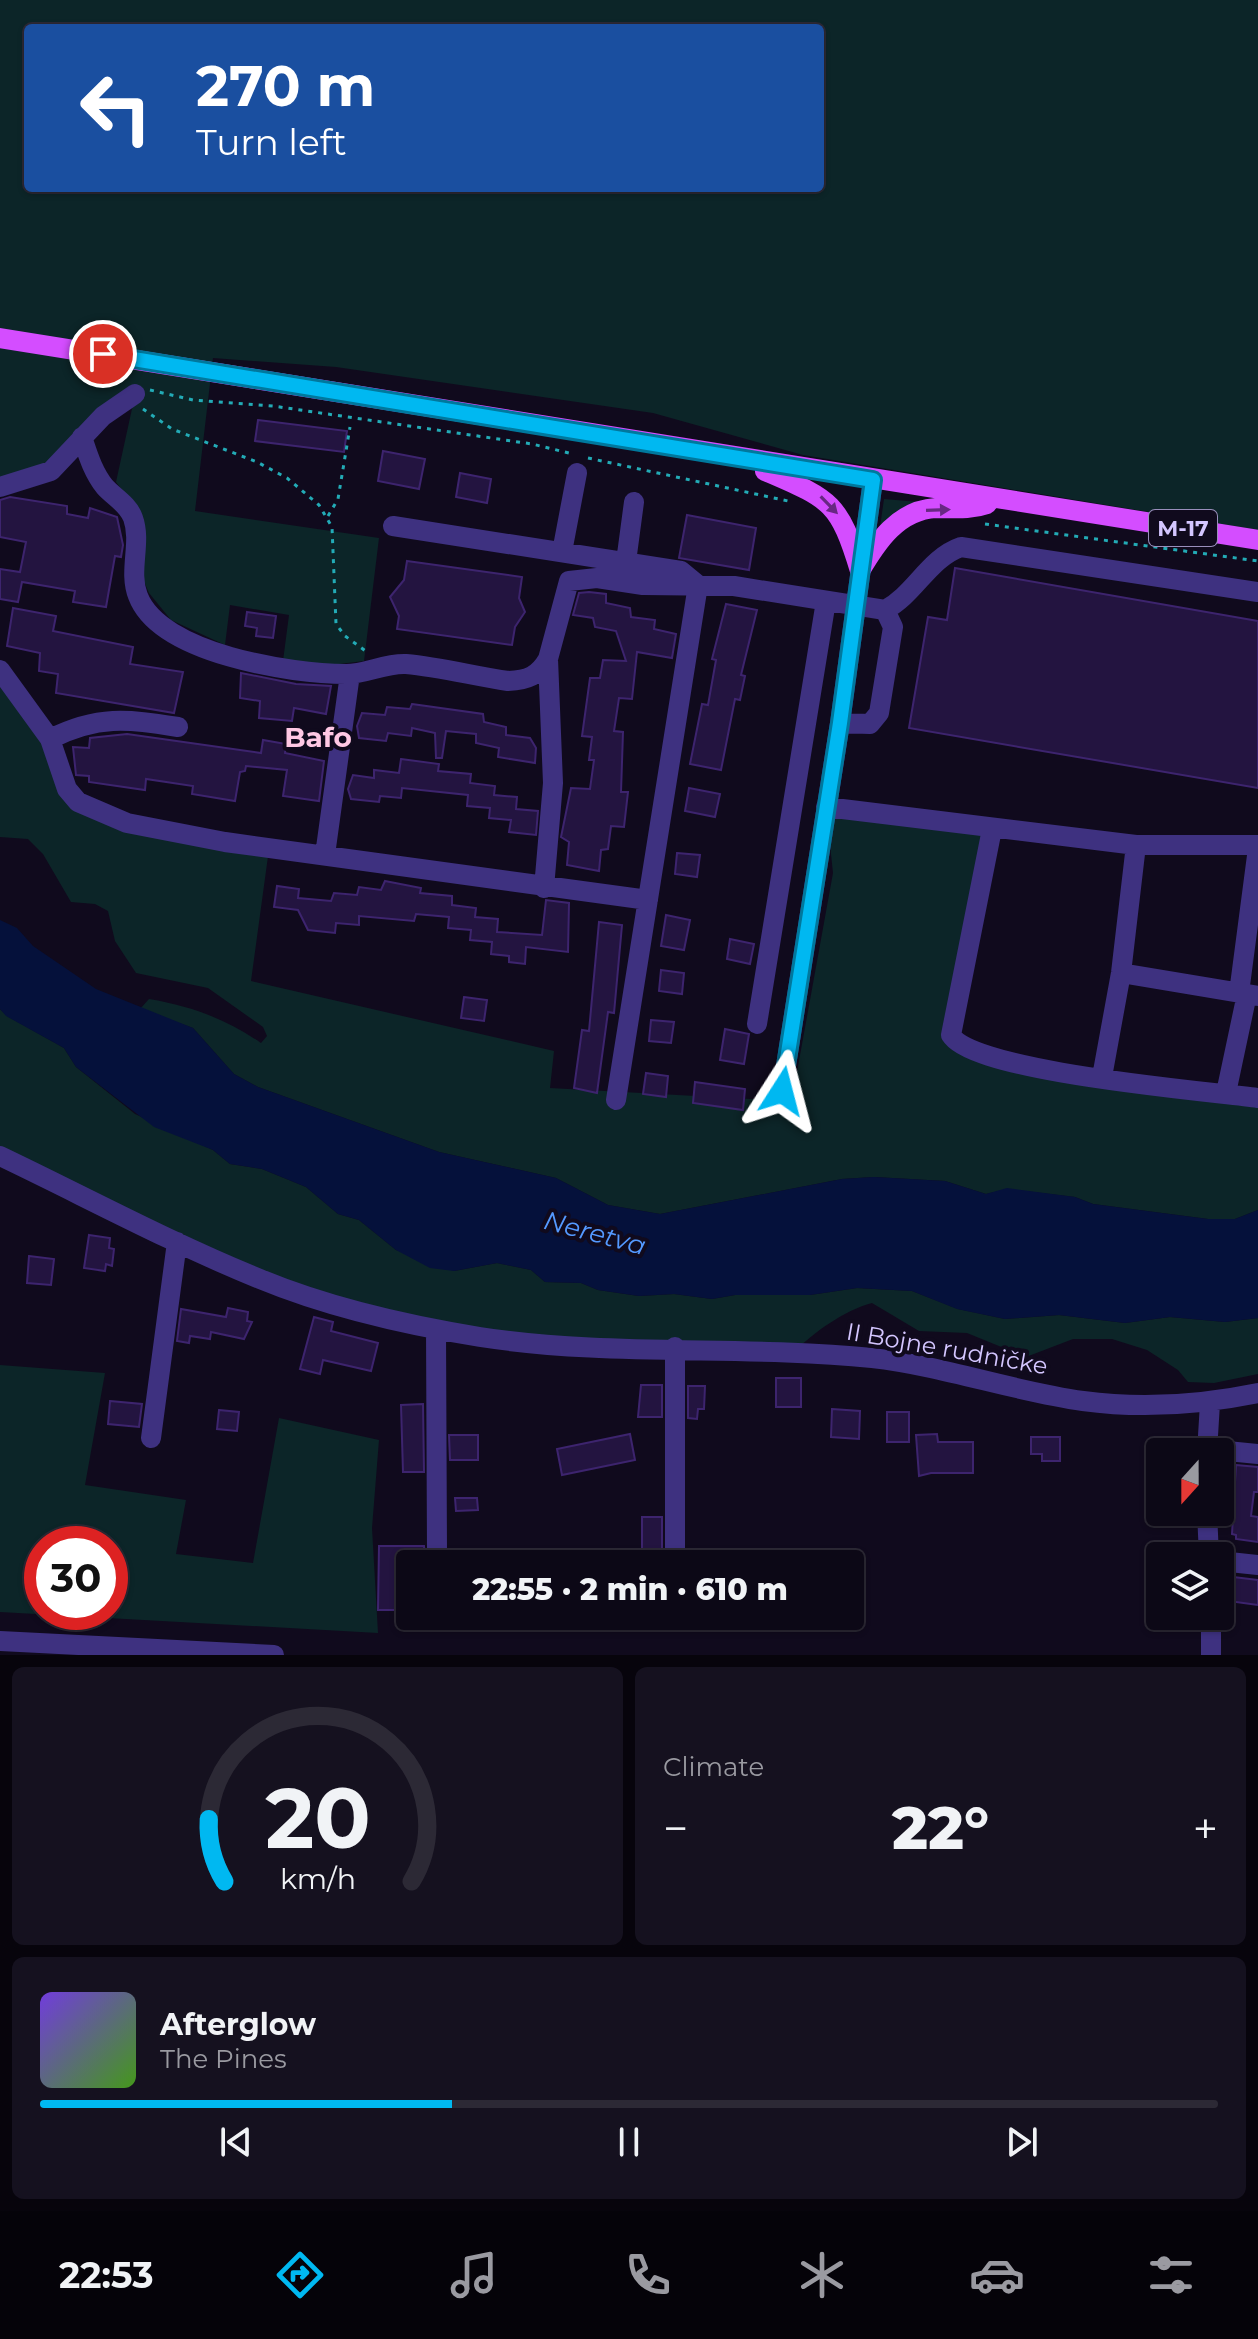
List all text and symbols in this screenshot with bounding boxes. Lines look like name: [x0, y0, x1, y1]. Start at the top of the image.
text: 270 m: [196, 52, 375, 120]
icon: left: [64, 56, 168, 160]
text: Turn left: [196, 120, 347, 164]
pin: [69, 320, 137, 388]
icon: arrive: [81, 332, 125, 376]
one-way arrow: [819, 495, 838, 514]
one-way arrow: [926, 504, 952, 517]
road number: M-17: [1149, 510, 1217, 546]
district label: Bafo: [284, 720, 352, 754]
position arrow: [740, 1049, 824, 1133]
water label: Neretva: [540, 1204, 650, 1262]
street label: II Bojne rudničke: [844, 1317, 1050, 1380]
north arrow: [1146, 1438, 1234, 1526]
map controls: [1146, 1438, 1234, 1630]
speed limit sign: 30: [24, 1526, 128, 1630]
button: layers: [1146, 1542, 1234, 1630]
text: 22:55 · 2 min · 610 m: [472, 1571, 788, 1608]
text: Climate: [663, 1751, 764, 1783]
text: 20: [265, 1767, 370, 1869]
text: 22°: [892, 1791, 989, 1864]
text: −: [663, 1801, 688, 1855]
text: +: [1193, 1801, 1218, 1855]
text: km/h: [279, 1861, 356, 1896]
text: Afterglow: [160, 2006, 316, 2043]
text: The Pines: [160, 2043, 287, 2075]
icon: previous: [214, 2120, 258, 2164]
icon: pause: [607, 2120, 651, 2164]
icon: next: [1000, 2120, 1044, 2164]
icon: directions: [272, 2247, 328, 2303]
icon: music: [446, 2247, 502, 2303]
icon: phone: [620, 2247, 676, 2303]
icon: climate: [794, 2247, 850, 2303]
icon: car: [969, 2247, 1025, 2303]
icon: filters: [1143, 2247, 1199, 2303]
text: 22:53: [59, 2253, 154, 2297]

